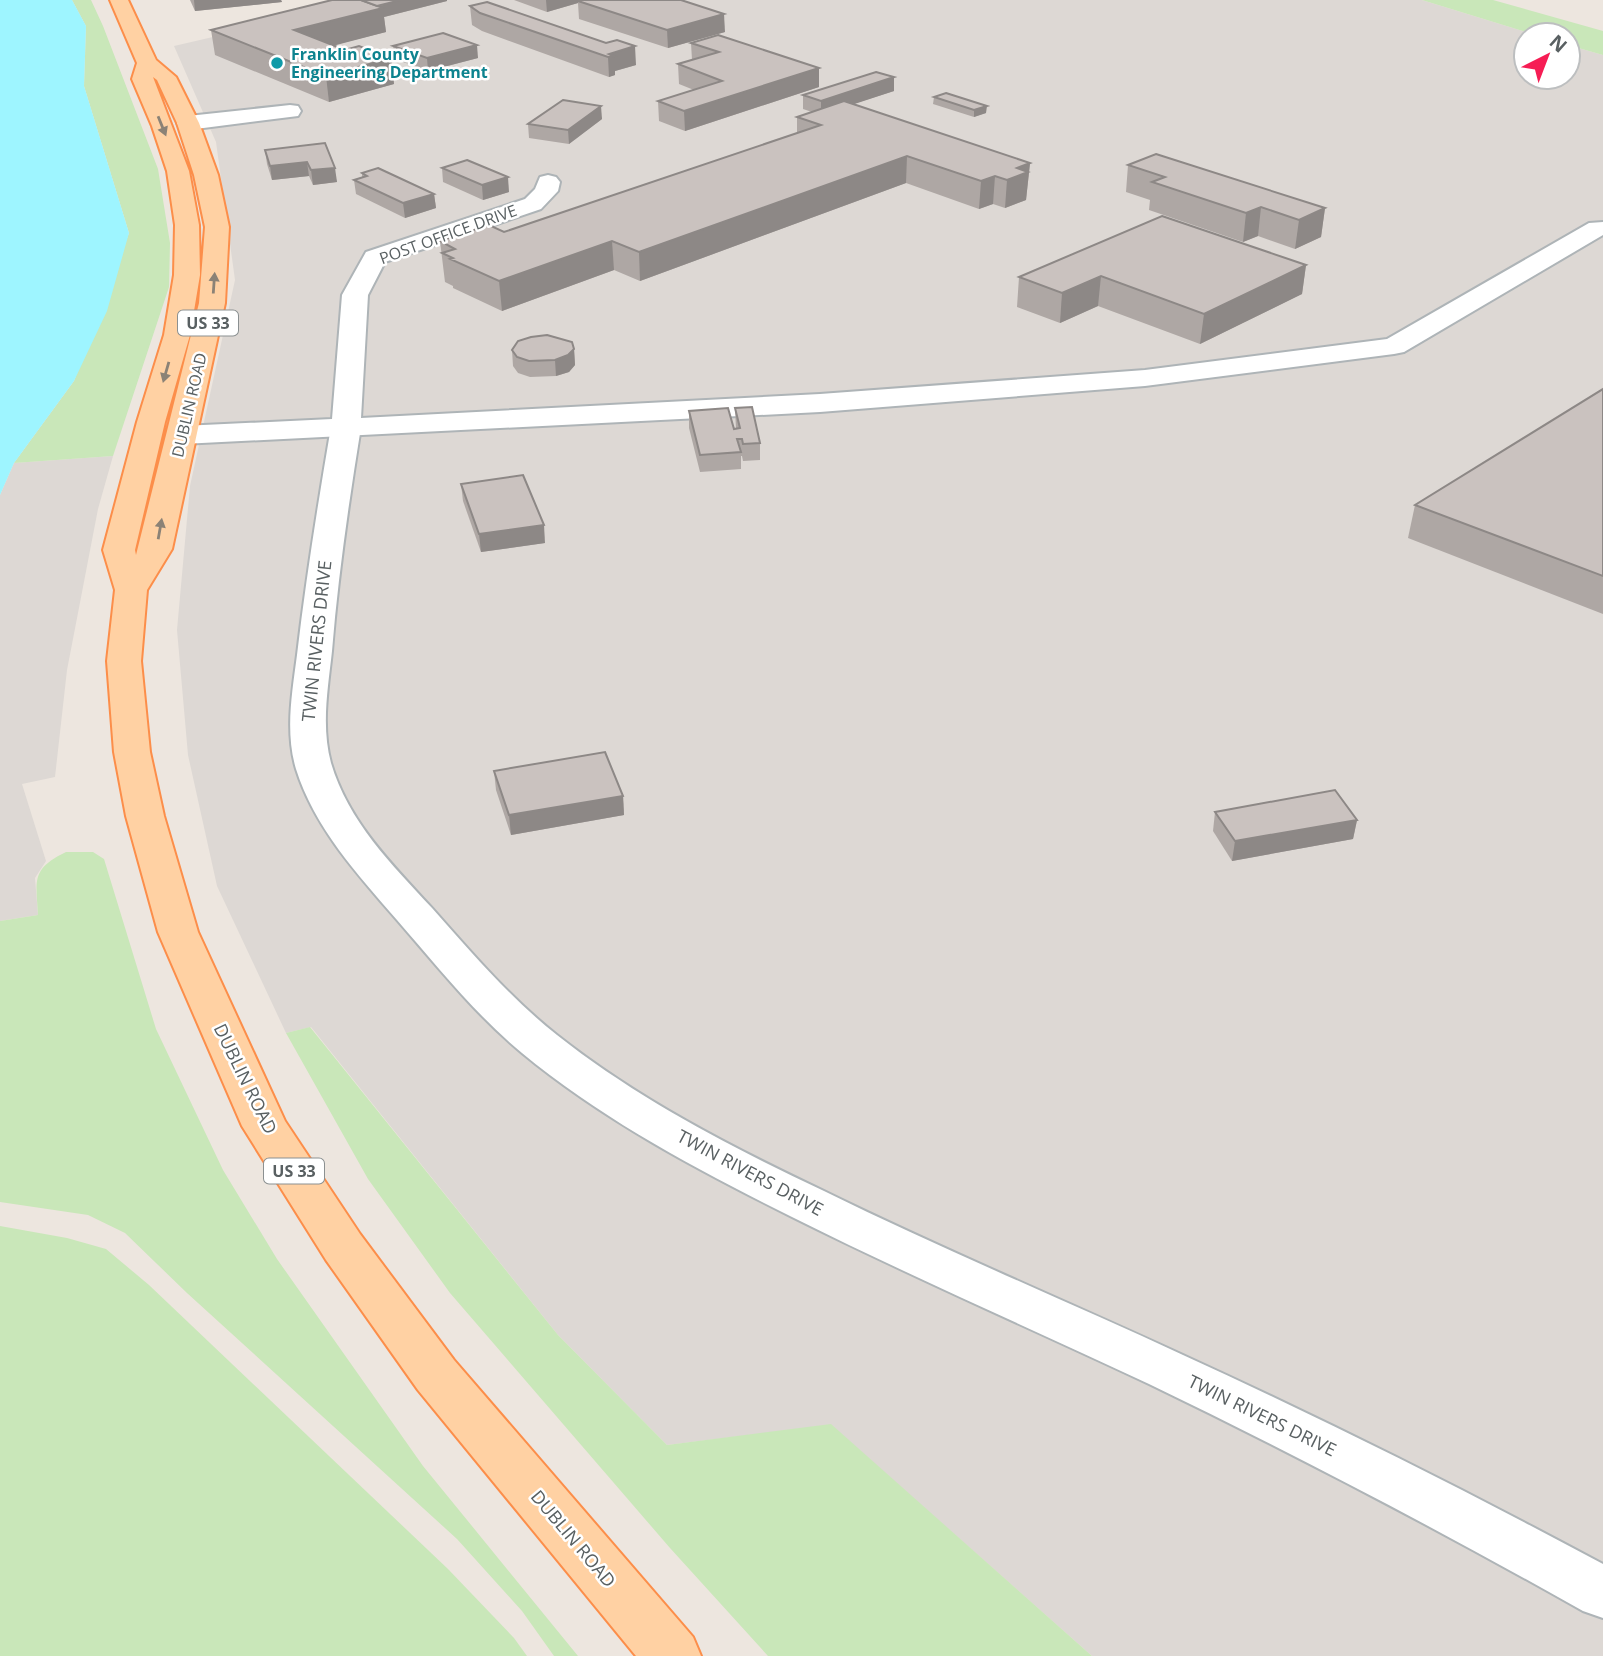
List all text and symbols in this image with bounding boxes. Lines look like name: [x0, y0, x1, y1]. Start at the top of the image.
north arrow: [1512, 21, 1582, 91]
text: N: [1544, 29, 1573, 58]
place label: Franklin County Engineering Department: [291, 43, 488, 83]
marker: Franklin County Engineering Department: [269, 55, 285, 71]
one-way arrow: [157, 116, 168, 137]
street label: POST OFFICE DRIVE: [376, 199, 520, 269]
one-way arrow: [208, 272, 219, 294]
road number: US 33: [178, 310, 238, 336]
street label: DUBLIN ROAD: [166, 351, 212, 459]
one-way arrow: [160, 362, 170, 383]
one-way arrow: [155, 518, 166, 540]
street label: TWIN RIVERS DRIVE: [296, 559, 336, 723]
street label: DUBLIN ROAD: [209, 1019, 283, 1138]
street label: TWIN RIVERS DRIVE: [673, 1123, 828, 1221]
road number: US 33: [264, 1158, 324, 1184]
street label: TWIN RIVERS DRIVE: [1184, 1369, 1341, 1461]
street label: DUBLIN ROAD: [526, 1485, 622, 1592]

